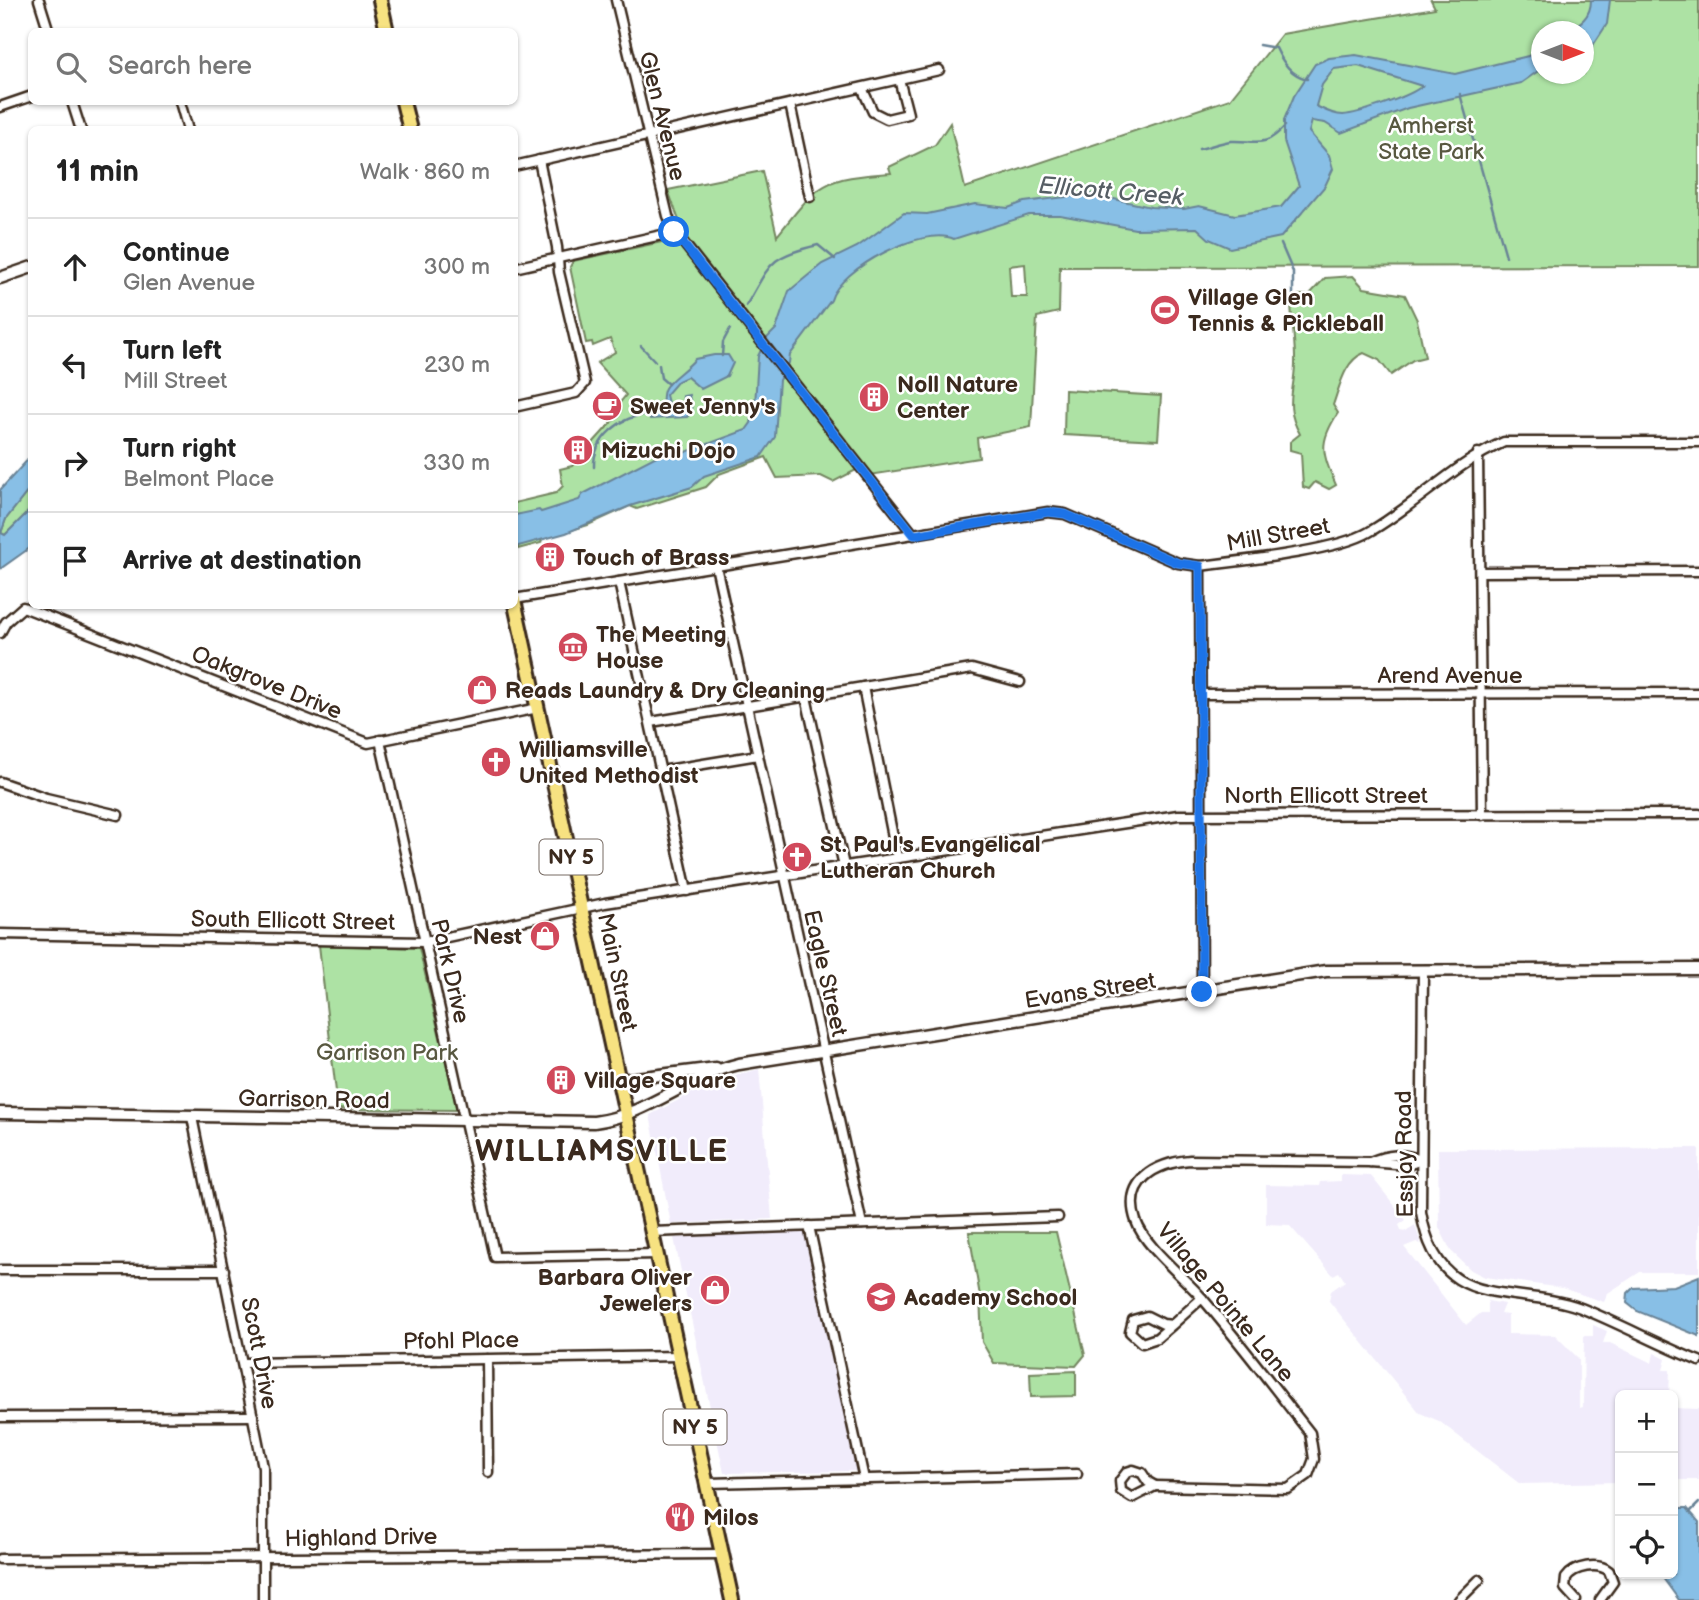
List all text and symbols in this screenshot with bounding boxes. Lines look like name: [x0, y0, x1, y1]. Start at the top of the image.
north arrow: [1531, 21, 1594, 84]
search box: [28, 28, 518, 105]
icon: search: [52, 48, 90, 86]
street label: Glen Avenue: [632, 49, 692, 184]
text: Search here: [108, 51, 252, 82]
park label: Amherst State Park: [1378, 112, 1485, 166]
text: 11 min: [56, 154, 139, 190]
text: Walk · 860 m: [360, 158, 490, 186]
water label: Ellicott Creek: [1037, 171, 1186, 212]
route start: [658, 216, 689, 247]
text: Continue: [123, 238, 230, 269]
icon: ahead: [56, 248, 94, 286]
text: 300 m: [424, 253, 490, 281]
text: Glen Avenue: [123, 269, 255, 297]
place label: Village Glen Tennis & Pickleball: [1188, 284, 1384, 338]
sports icon: Village Glen Tennis & Pickleball: [1148, 293, 1182, 327]
text: Turn left: [123, 336, 222, 367]
icon: left: [56, 346, 94, 384]
text: 230 m: [424, 351, 490, 379]
text: Mill Street: [123, 367, 227, 395]
place label: Noll Nature Center: [897, 371, 1018, 425]
building icon: Noll Nature Center: [857, 380, 891, 414]
cafe icon: Sweet Jenny's: [590, 389, 624, 423]
place label: Sweet Jenny's: [630, 393, 776, 421]
building icon: Mizuchi Dojo: [561, 433, 595, 467]
text: Turn right: [123, 434, 236, 465]
place label: Mizuchi Dojo: [601, 437, 736, 465]
icon: right: [56, 444, 94, 482]
text: 330 m: [423, 449, 490, 477]
text: Belmont Place: [123, 465, 274, 493]
street label: Mill Street: [1224, 512, 1332, 558]
building icon: Touch of Brass: [533, 540, 567, 574]
icon: arrive: [56, 542, 94, 580]
place label: Touch of Brass: [573, 544, 729, 572]
text: Arrive at destination: [123, 546, 362, 577]
place label: The Meeting House: [596, 621, 727, 675]
museum icon: The Meeting House: [556, 630, 590, 664]
street label: Oakgrove Drive: [187, 640, 346, 726]
street label: Arend Avenue: [1377, 662, 1523, 690]
shop icon: Reads Laundry & Dry Cleaning: [465, 673, 499, 707]
place label: Reads Laundry & Dry Cleaning: [505, 677, 825, 705]
place label: Williamsville United Methodist: [519, 736, 699, 790]
church icon: Williamsville United Methodist: [479, 745, 513, 779]
street label: North Ellicott Street: [1224, 782, 1428, 810]
place label: St. Paul's Evangelical Lutheran Church: [820, 831, 1041, 885]
road number: NY 5: [540, 840, 602, 874]
church icon: St. Paul's Evangelical Lutheran Church: [780, 840, 814, 874]
street label: South Ellicott Street: [191, 905, 395, 937]
street label: Eagle Street: [797, 907, 853, 1039]
street label: Main Street: [591, 911, 643, 1034]
street label: Park Drive: [424, 916, 476, 1026]
shop icon: Nest: [528, 919, 562, 953]
place label: Nest: [473, 923, 522, 951]
street label: Evans Street: [1023, 967, 1158, 1015]
route end: [1186, 976, 1217, 1007]
park label: Garrison Park: [316, 1039, 459, 1067]
building icon: Village Square: [544, 1063, 578, 1097]
place label: Village Square: [584, 1067, 736, 1095]
street label: Garrison Road: [238, 1085, 390, 1115]
street label: Essjay Road: [1390, 1090, 1420, 1218]
district label: WILLIAMSVILLE: [475, 1134, 729, 1170]
street label: Village Pointe Lane: [1150, 1217, 1300, 1388]
place label: Barbara Oliver Jewelers: [538, 1264, 693, 1318]
shop icon: Barbara Oliver Jewelers: [698, 1273, 732, 1307]
school or university icon: Academy School: [864, 1280, 898, 1314]
place label: Academy School: [903, 1284, 1077, 1312]
street label: Scott Drive: [234, 1295, 284, 1412]
street label: Pfohl Place: [403, 1326, 519, 1356]
map controls: [1615, 1390, 1678, 1579]
button: +: [1615, 1390, 1678, 1453]
road number: NY 5: [664, 1410, 726, 1444]
button: −: [1615, 1453, 1678, 1516]
restaurant icon: Milos: [663, 1500, 697, 1534]
place label: Milos: [703, 1504, 759, 1532]
button: locate: [1615, 1516, 1678, 1579]
street label: Highland Drive: [284, 1523, 438, 1553]

